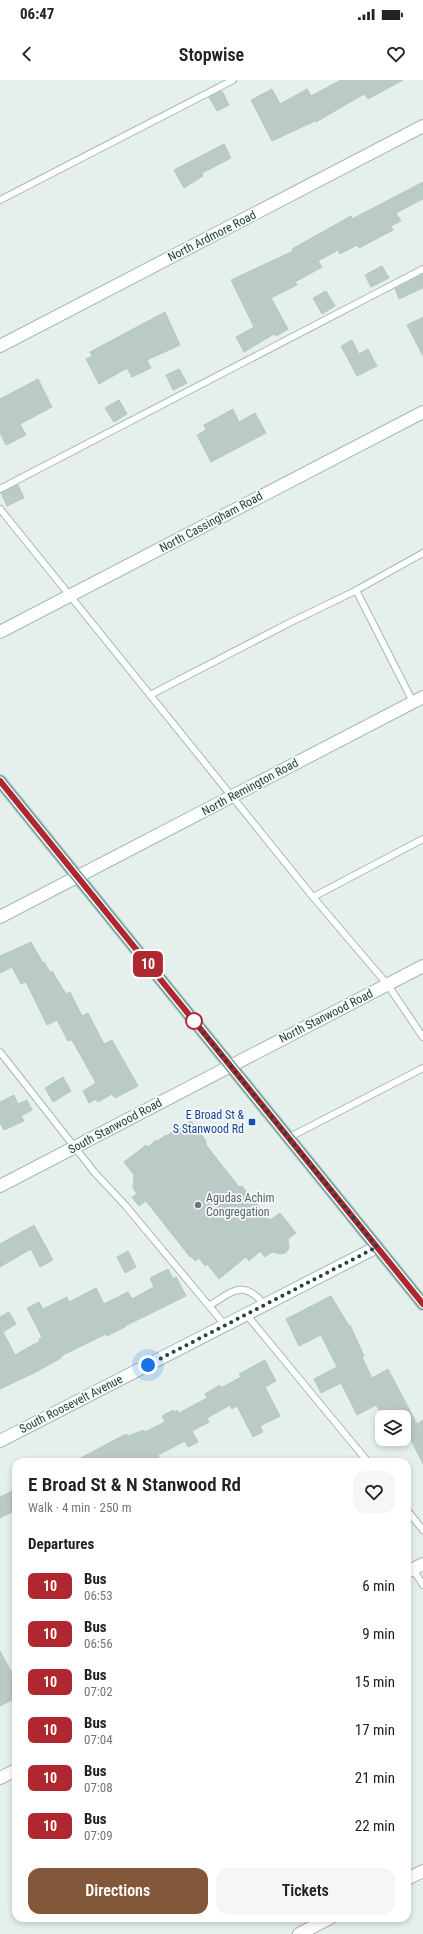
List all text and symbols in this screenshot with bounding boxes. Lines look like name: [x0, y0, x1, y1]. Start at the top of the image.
text: 06:47: [20, 5, 54, 23]
icon: back: [16, 43, 38, 65]
icon: heart: [385, 43, 407, 65]
text: Stopwise: [179, 44, 244, 65]
street label: North Ardmore Road: [166, 208, 258, 264]
street label: North Cassingham Road: [157, 489, 265, 555]
street label: North Remington Road: [199, 756, 301, 818]
line badge: 10: [130, 951, 166, 977]
text: 10: [141, 956, 155, 972]
street label: North Stanwood Road: [277, 986, 375, 1046]
unlabelled marker: [185, 1012, 203, 1030]
street label: South Stanwood Road: [66, 1095, 164, 1157]
place label: E Broad St & S Stanwood Rd: [173, 1108, 244, 1136]
marker: E Broad St & S Stanwood Rd: [247, 1117, 257, 1127]
place label: Agudas Achim Congregation: [206, 1191, 275, 1219]
marker: Agudas Achim Congregation: [193, 1200, 203, 1210]
your location: [138, 1355, 158, 1375]
street label: South Roosevelt Avenue: [17, 1372, 125, 1436]
map controls: [375, 1410, 411, 1446]
button: layers: [375, 1410, 411, 1446]
button: heart: [353, 1471, 395, 1513]
text: E Broad St & N Stanwood Rd: [28, 1473, 241, 1496]
text: Walk · 4 min · 250 m: [28, 1500, 132, 1515]
text: Departures: [28, 1535, 94, 1553]
text: Bus: [84, 1570, 107, 1588]
text: 6 min: [362, 1577, 395, 1595]
text: 10: [43, 1578, 57, 1594]
text: 06:53: [84, 1588, 113, 1603]
text: Bus: [84, 1618, 107, 1636]
text: 9 min: [362, 1625, 395, 1643]
text: 10: [43, 1626, 57, 1642]
text: 06:56: [84, 1636, 113, 1651]
text: Bus: [84, 1666, 107, 1684]
text: 15 min: [355, 1673, 395, 1691]
text: 10: [43, 1674, 57, 1690]
text: 07:02: [84, 1684, 113, 1699]
text: Bus: [84, 1714, 107, 1732]
text: 17 min: [355, 1721, 395, 1739]
text: 10: [43, 1722, 57, 1738]
text: 07:04: [84, 1732, 113, 1747]
text: Bus: [84, 1762, 107, 1780]
text: 21 min: [355, 1769, 395, 1787]
text: 10: [43, 1770, 57, 1786]
text: 07:08: [84, 1780, 113, 1795]
text: Bus: [84, 1810, 107, 1828]
text: 22 min: [355, 1817, 395, 1835]
text: 10: [43, 1818, 57, 1834]
text: 07:09: [84, 1828, 113, 1843]
button: Directions: [28, 1868, 208, 1914]
button: Tickets: [216, 1868, 395, 1914]

